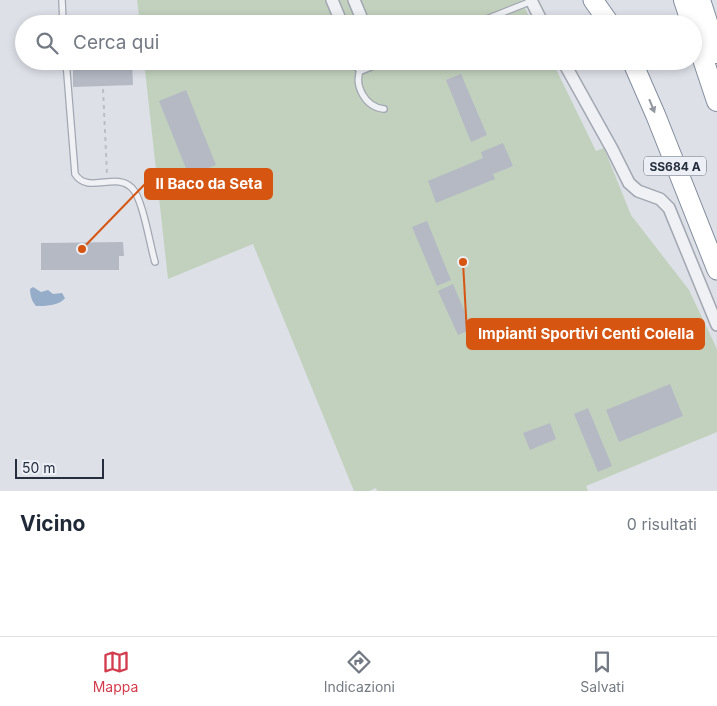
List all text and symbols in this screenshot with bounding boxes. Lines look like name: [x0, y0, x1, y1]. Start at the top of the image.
search box: [15, 15, 702, 70]
icon: search: [33, 29, 61, 57]
text: Cerca qui: [73, 31, 159, 54]
one-way arrow: [648, 99, 656, 113]
road number: SS684 A: [644, 157, 706, 176]
callout: Il Baco da Seta: [145, 169, 272, 199]
text: Il Baco da Seta: [156, 174, 262, 193]
callout: Impianti Sportivi Centi Colella: [467, 319, 704, 349]
text: Impianti Sportivi Centi Colella: [478, 324, 694, 343]
scale bar: [15, 456, 104, 479]
text: 50 m: [22, 459, 56, 476]
text: Vicino: [20, 511, 85, 536]
text: 0 risultati: [627, 514, 697, 534]
tab: Mappa: [93, 648, 138, 695]
tab: Indicazioni: [324, 648, 395, 695]
tab: Salvati: [580, 648, 624, 695]

